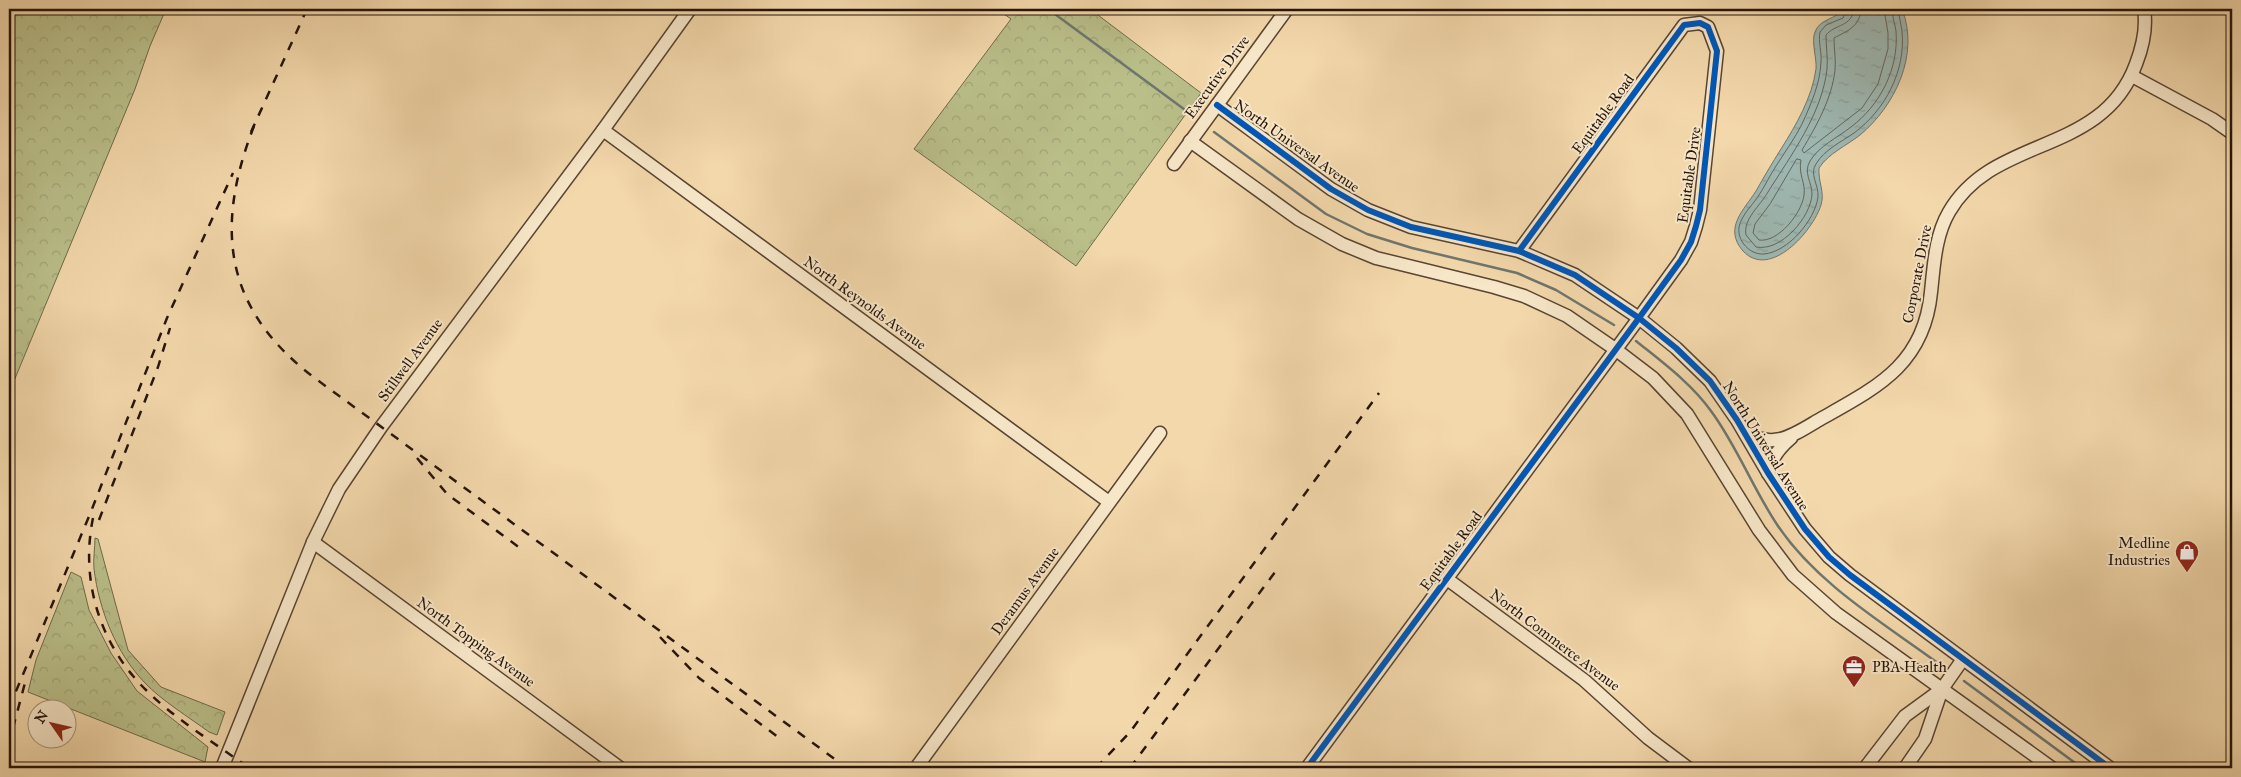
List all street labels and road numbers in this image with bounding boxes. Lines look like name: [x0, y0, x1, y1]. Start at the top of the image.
street label: Executive Drive: [1181, 32, 1253, 122]
street label: Equitable Road: [1568, 70, 1639, 158]
street label: North Universal Avenue: [1231, 96, 1363, 196]
street label: Equitable Drive: [1673, 126, 1706, 224]
street label: Corporate Drive: [1899, 223, 1935, 325]
street label: North Reynolds Avenue: [800, 252, 930, 354]
street label: Stillwell Avenue: [374, 315, 446, 405]
street label: North Universal Avenue: [1719, 378, 1813, 514]
street label: Equitable Road: [1416, 507, 1487, 595]
street label: Deramus Avenue: [987, 544, 1063, 638]
street label: North Commerce Avenue: [1486, 585, 1624, 695]
street label: North Topping Avenue: [413, 593, 539, 691]

